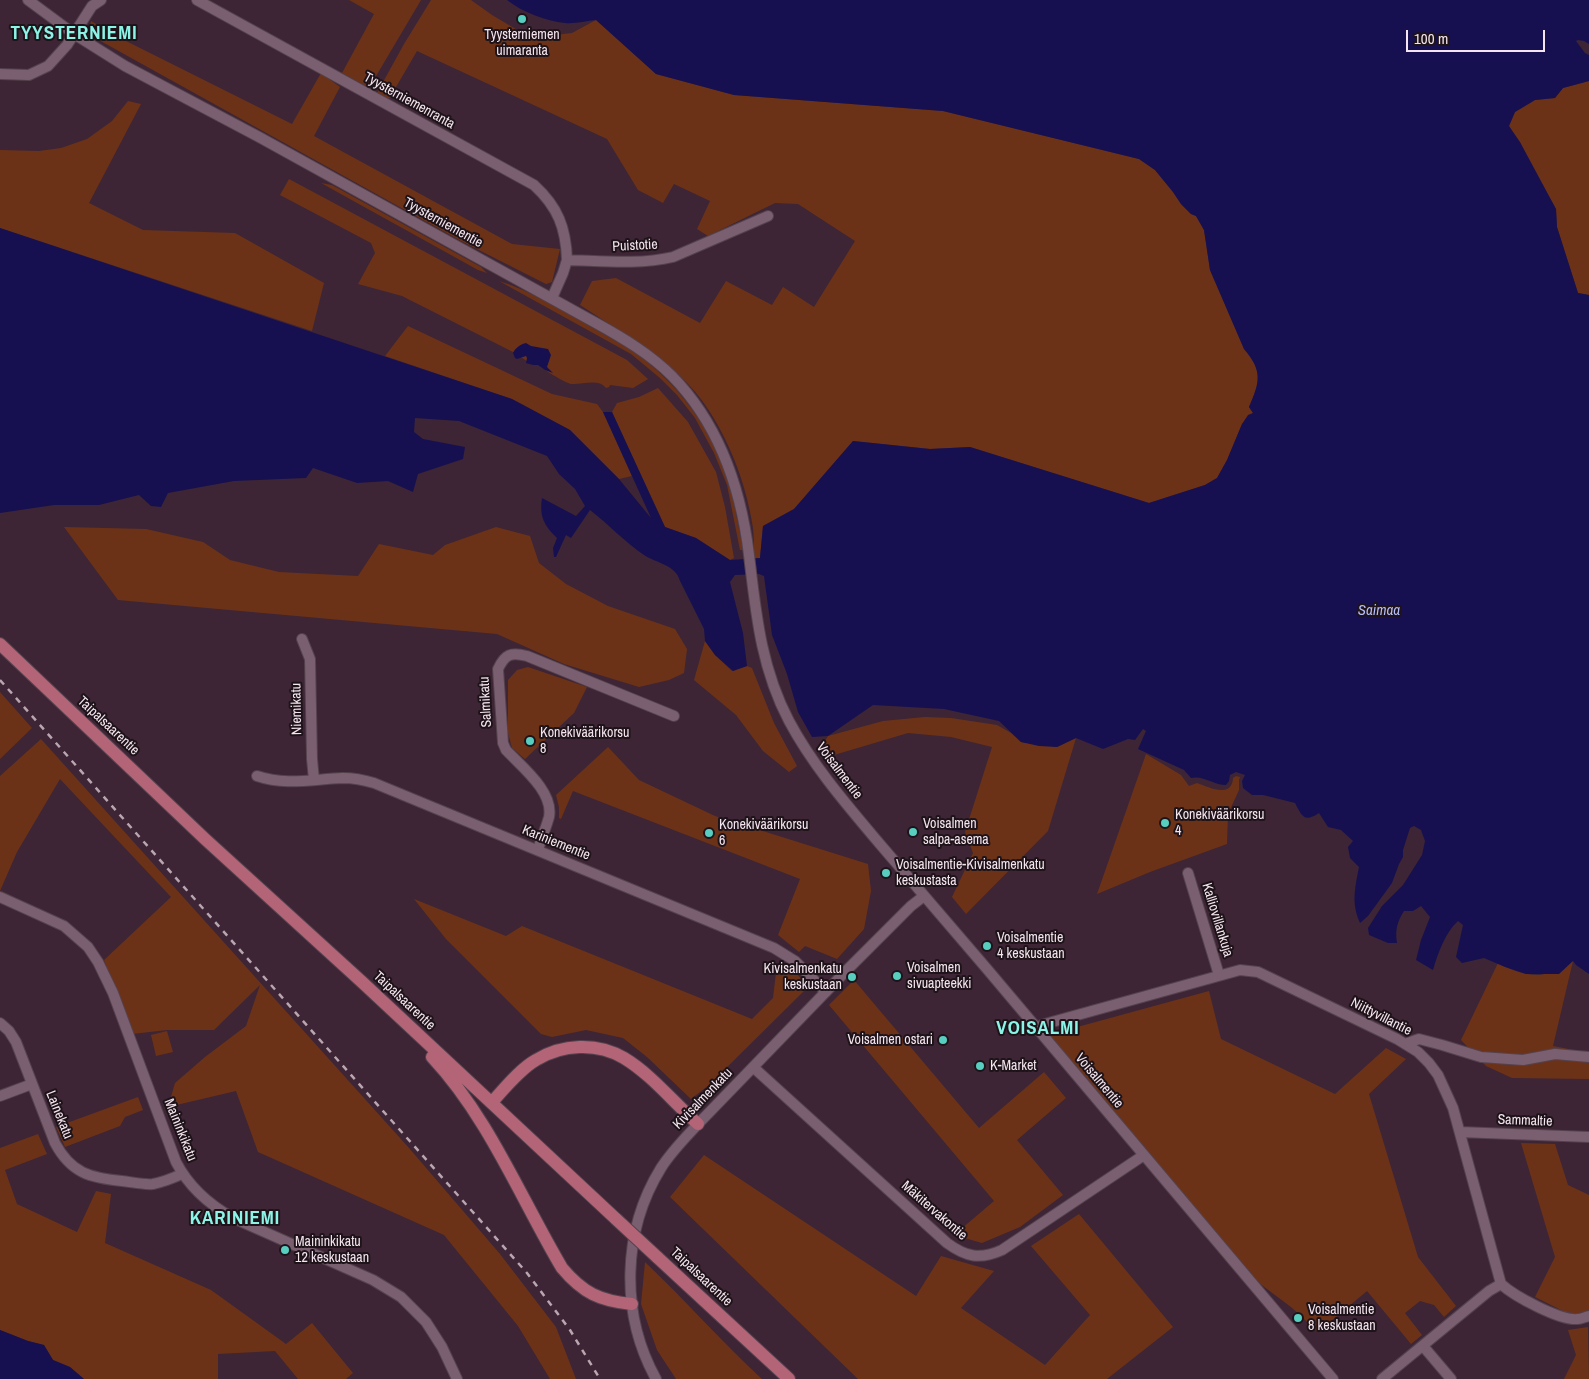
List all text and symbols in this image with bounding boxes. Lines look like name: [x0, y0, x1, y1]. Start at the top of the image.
marker: Tyysterniemen uimaranta: [516, 13, 528, 25]
scale bar: [1409, 20, 1548, 52]
district label: TYYSTERNIEMI: [9, 23, 139, 45]
place label: Tyysterniemen uimaranta: [484, 27, 560, 59]
text: 100 m: [1414, 28, 1448, 49]
street label: Tyysterniemenranta: [361, 69, 457, 133]
street label: Tyysterniementie: [400, 194, 486, 252]
street label: Puistotie: [612, 236, 658, 256]
water label: Saimaa: [1358, 602, 1400, 620]
street label: Salmikatu: [476, 676, 496, 728]
street label: Niemikatu: [288, 683, 306, 735]
street label: Taipalsaarentie: [73, 693, 143, 759]
place label: Konekiväärikorsu 8: [540, 725, 629, 758]
marker: Konekiväärikorsu 8: [524, 735, 536, 747]
street label: Voisalmentie: [812, 739, 866, 803]
place label: Konekiväärikorsu 4: [1175, 807, 1264, 840]
place label: Voisalmen salpa-asema: [923, 816, 989, 849]
place label: Konekiväärikorsu 6: [719, 817, 808, 850]
marker: Konekiväärikorsu 4: [1159, 817, 1171, 829]
street label: Kariniementie: [519, 822, 593, 864]
marker: Voisalmen salpa-asema: [907, 826, 919, 838]
marker: Konekiväärikorsu 6: [703, 827, 715, 839]
place label: Voisalmentie-Kivisalmenkatu keskustasta: [896, 857, 1045, 890]
marker: Voisalmentie-Kivisalmenkatu keskustasta: [880, 867, 892, 879]
street label: Kalliovillankuja: [1198, 881, 1236, 959]
place label: Voisalmentie 4 keskustaan: [997, 930, 1065, 962]
marker: Voisalmentie 4 keskustaan: [981, 940, 993, 952]
place label: Voisalmen sivuapteekki: [907, 960, 971, 992]
place label: Kivisalmenkatu keskustaan: [764, 961, 842, 994]
street label: Taipalsaarentie: [369, 968, 439, 1034]
marker: Voisalmen sivuapteekki: [891, 970, 903, 982]
marker: Kivisalmenkatu keskustaan: [846, 971, 858, 983]
street label: Niittyvillantie: [1348, 994, 1414, 1040]
district label: VOISALMI: [995, 1018, 1081, 1040]
place label: Voisalmen ostari: [847, 1032, 933, 1048]
marker: Voisalmen ostari: [937, 1034, 949, 1046]
street label: Voisalmentie: [1071, 1050, 1127, 1112]
place label: K-Market: [990, 1058, 1037, 1074]
marker: K-Market: [974, 1060, 986, 1072]
street label: Kivisalmenkatu: [670, 1065, 736, 1133]
street label: Lainekatu: [42, 1088, 76, 1142]
street label: Maininkikatu: [160, 1096, 200, 1164]
street label: Sammaltie: [1497, 1112, 1553, 1130]
street label: Mäkitervakontie: [898, 1178, 970, 1244]
district label: KARINIEMI: [189, 1208, 281, 1230]
place label: Maininkikatu 12 keskustaan: [295, 1234, 369, 1266]
marker: Maininkikatu 12 keskustaan: [279, 1244, 291, 1256]
street label: Taipalsaarentie: [666, 1244, 736, 1310]
place label: Voisalmentie 8 keskustaan: [1308, 1302, 1376, 1334]
marker: Voisalmentie 8 keskustaan: [1292, 1312, 1304, 1324]

